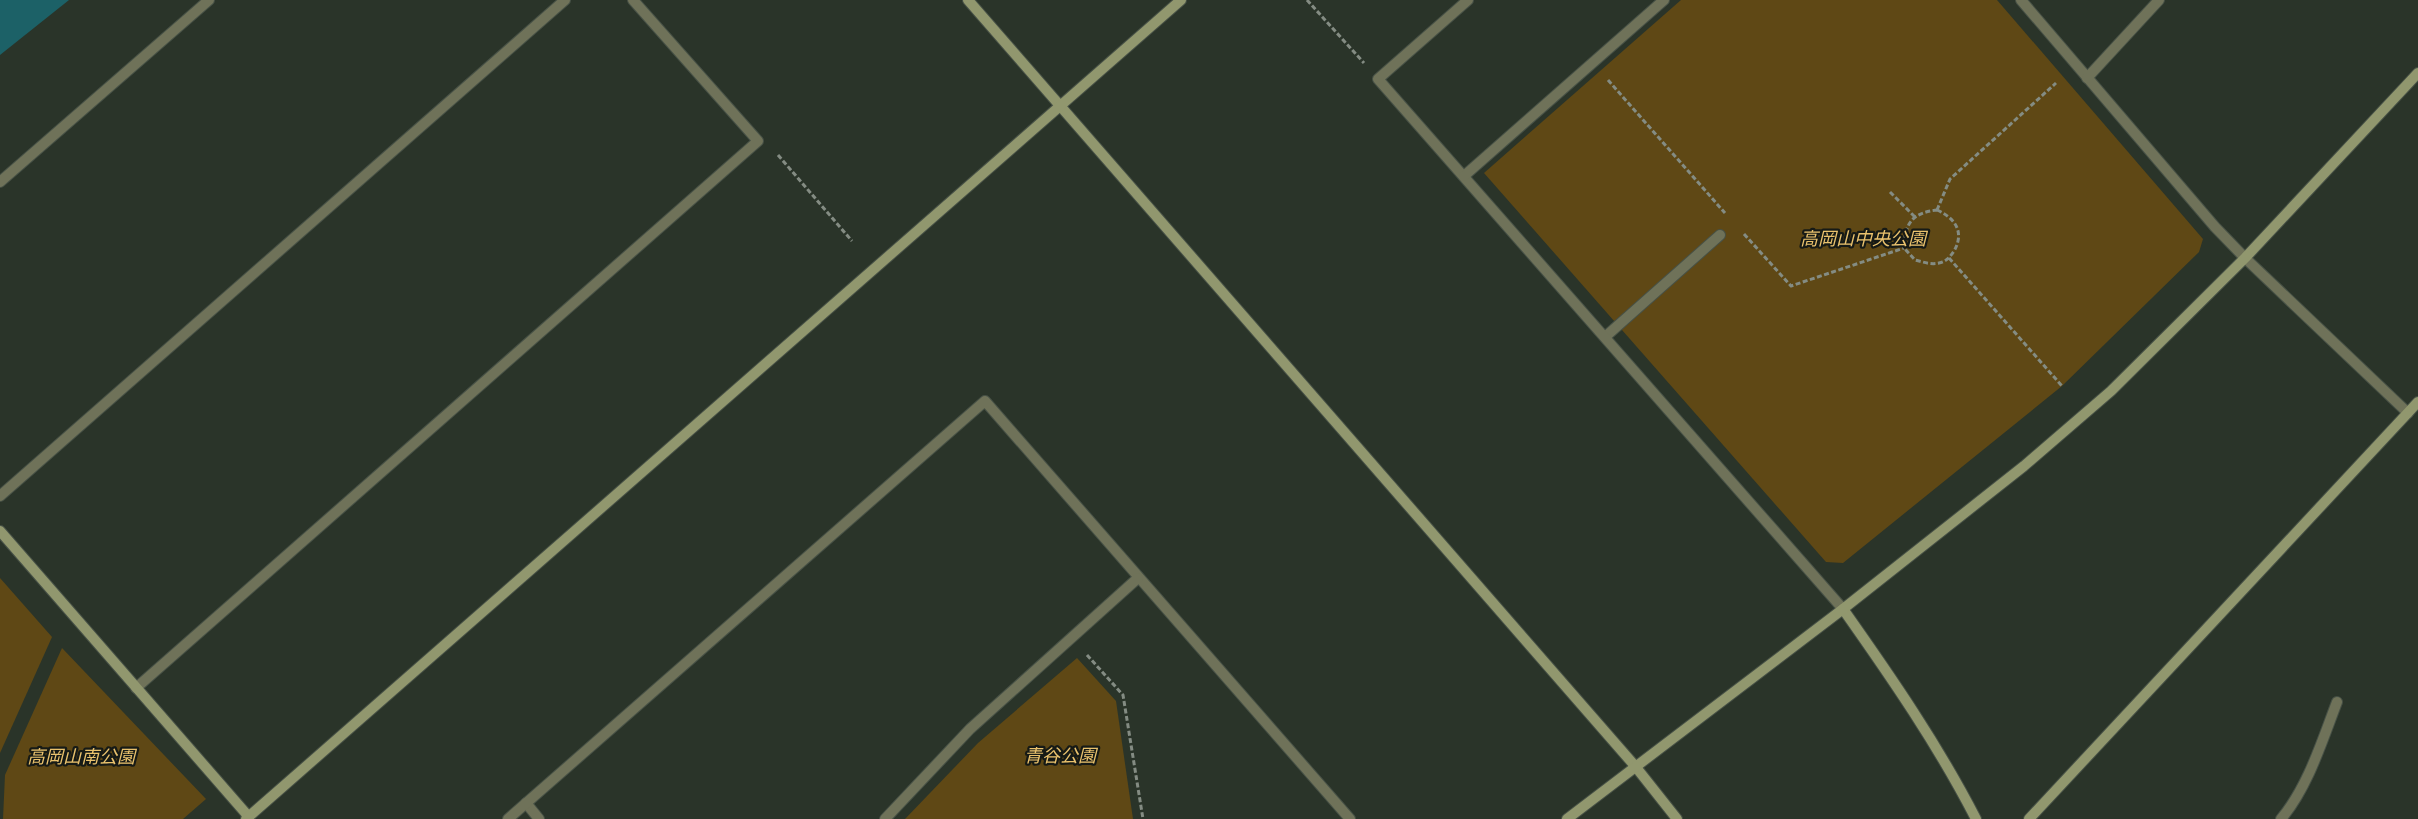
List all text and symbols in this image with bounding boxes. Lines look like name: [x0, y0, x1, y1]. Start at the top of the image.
park label: 高岡山中央公園: [1800, 228, 1929, 250]
park label: 青谷公園: [1024, 745, 1099, 767]
park label: 高岡山南公園: [27, 746, 138, 768]

